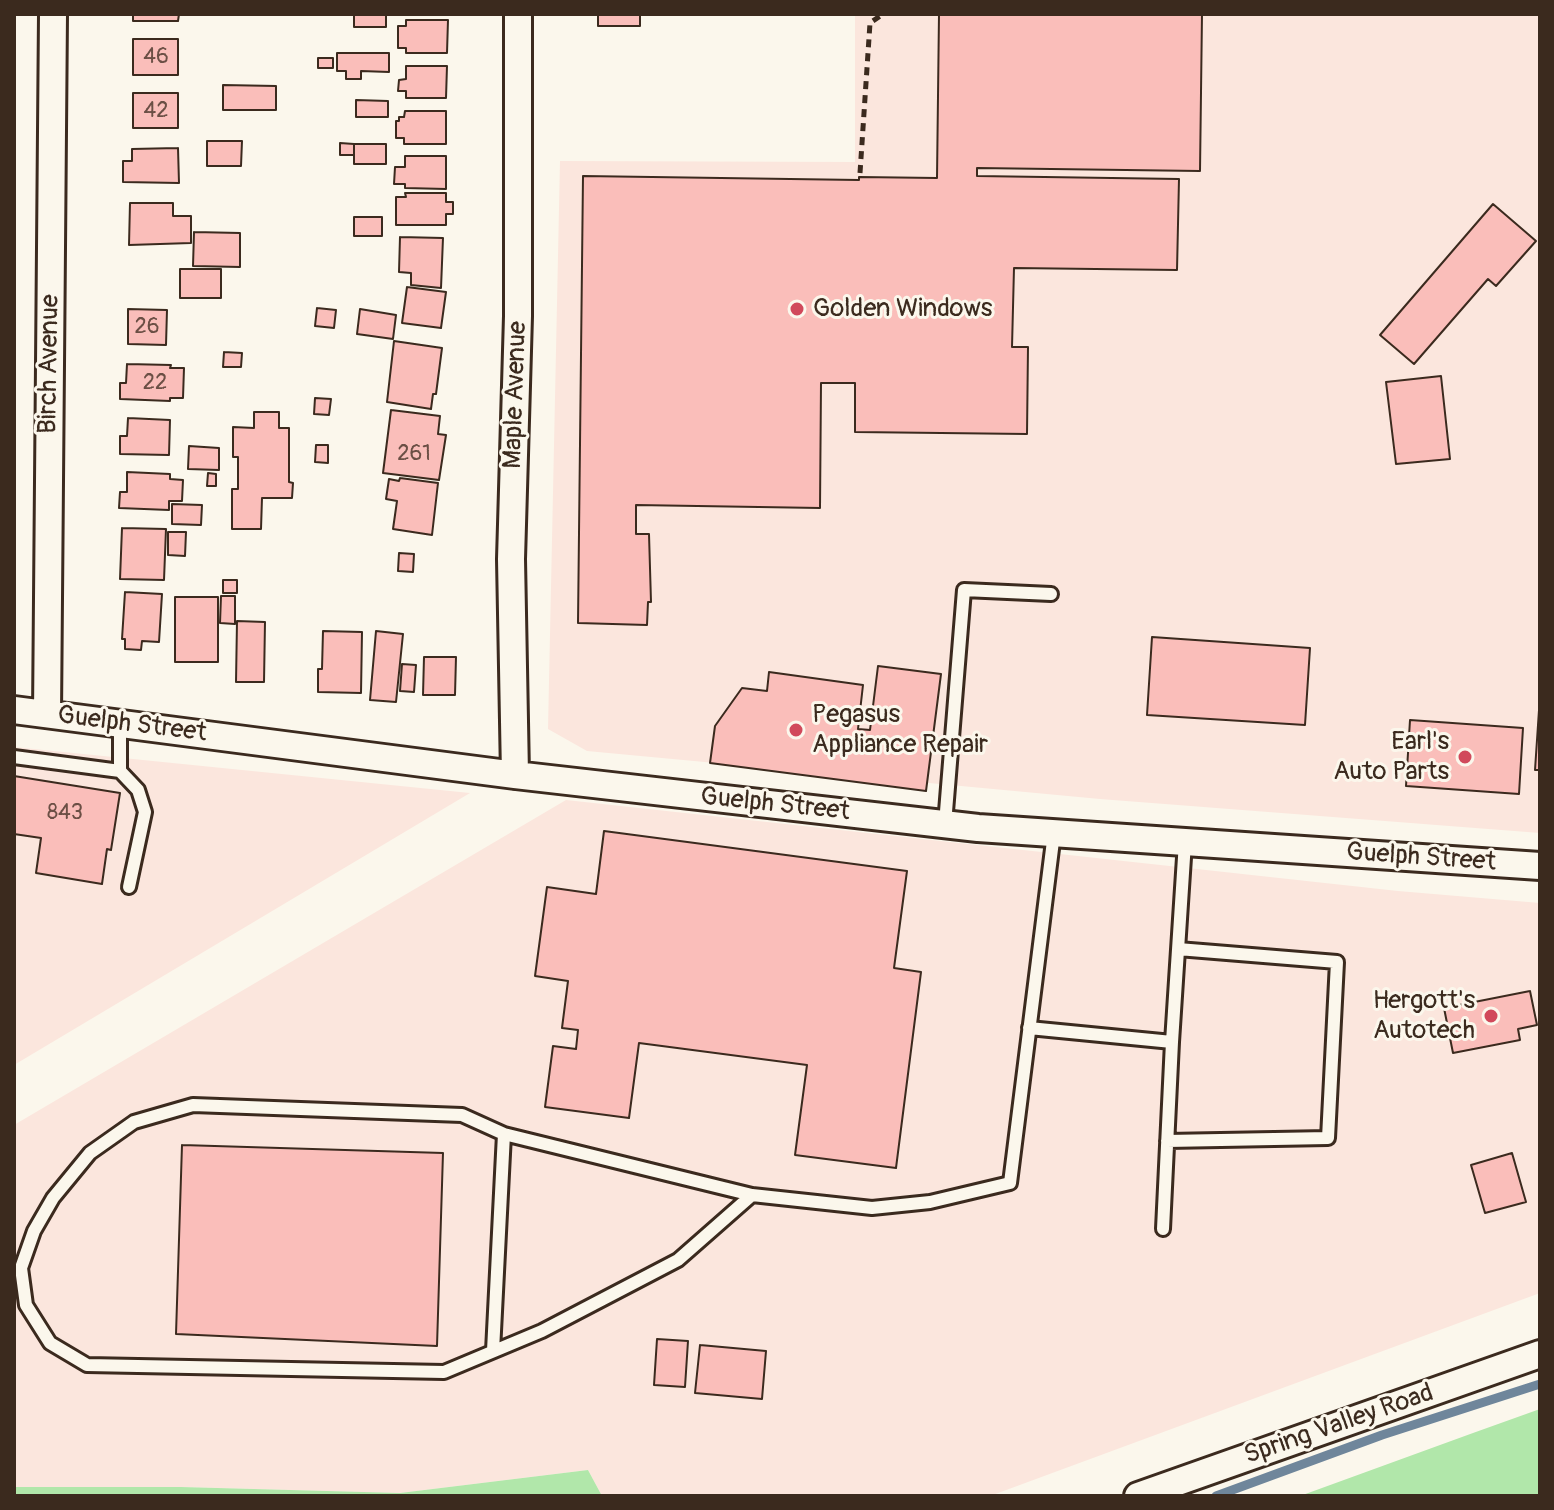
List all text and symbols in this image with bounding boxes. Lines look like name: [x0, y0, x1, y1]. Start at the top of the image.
house number: 46: [143, 44, 169, 70]
house number: 42: [143, 98, 169, 124]
place label: Golden Windows: [813, 293, 992, 325]
street label: Birch Avenue: [33, 294, 67, 434]
marker: Golden Windows: [788, 300, 806, 318]
house number: 26: [134, 314, 160, 340]
street label: Maple Avenue: [498, 321, 534, 469]
house number: 22: [143, 370, 167, 396]
house number: 261: [397, 441, 431, 467]
place label: Pegasus Appliance Repair: [812, 699, 988, 760]
street label: Guelph Street: [56, 700, 208, 750]
marker: Pegasus Appliance Repair: [787, 721, 805, 739]
place label: Earl's Auto Parts: [1333, 726, 1449, 788]
marker: Earl's Auto Parts: [1456, 748, 1474, 766]
street label: Guelph Street: [699, 782, 851, 828]
house number: 843: [47, 800, 83, 826]
street label: Guelph Street: [1345, 837, 1497, 879]
place label: Hergott's Autotech: [1373, 985, 1475, 1046]
marker: Hergott's Autotech: [1482, 1007, 1500, 1025]
street label: Spring Valley Road: [1240, 1378, 1438, 1472]

